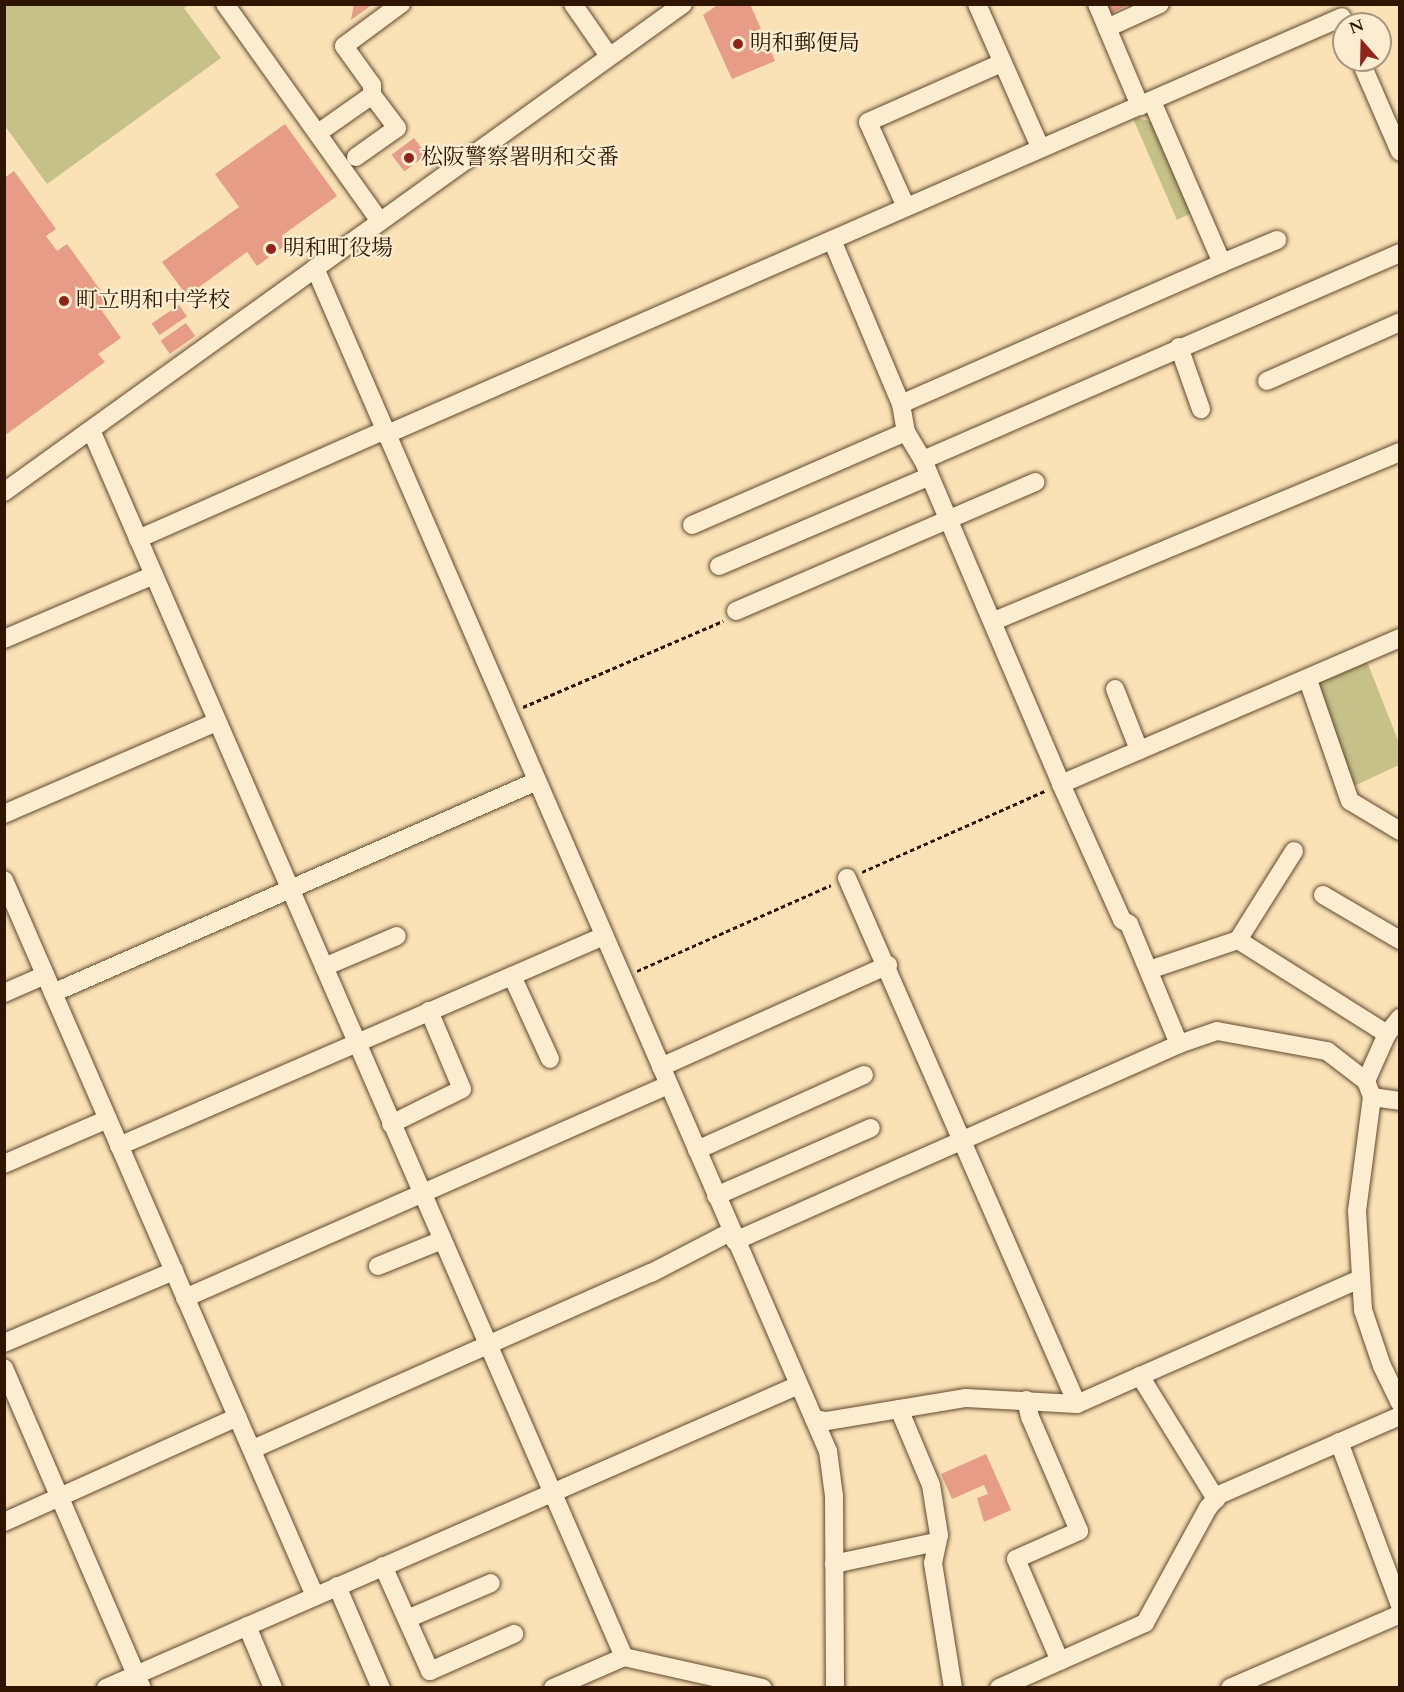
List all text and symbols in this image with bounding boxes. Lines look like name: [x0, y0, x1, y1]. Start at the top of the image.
north arrow: [1332, 12, 1392, 72]
text: N: [1346, 14, 1367, 40]
place label: 明和郵便局: [750, 31, 860, 57]
marker: 明和郵便局: [731, 37, 745, 51]
place label: 松阪警察署明和交番: [421, 145, 619, 171]
marker: 松阪警察署明和交番: [402, 151, 416, 165]
place label: 明和町役場: [283, 236, 393, 262]
marker: 明和町役場: [264, 242, 278, 256]
place label: 町立明和中学校: [76, 288, 230, 314]
marker: 町立明和中学校: [57, 294, 71, 308]

